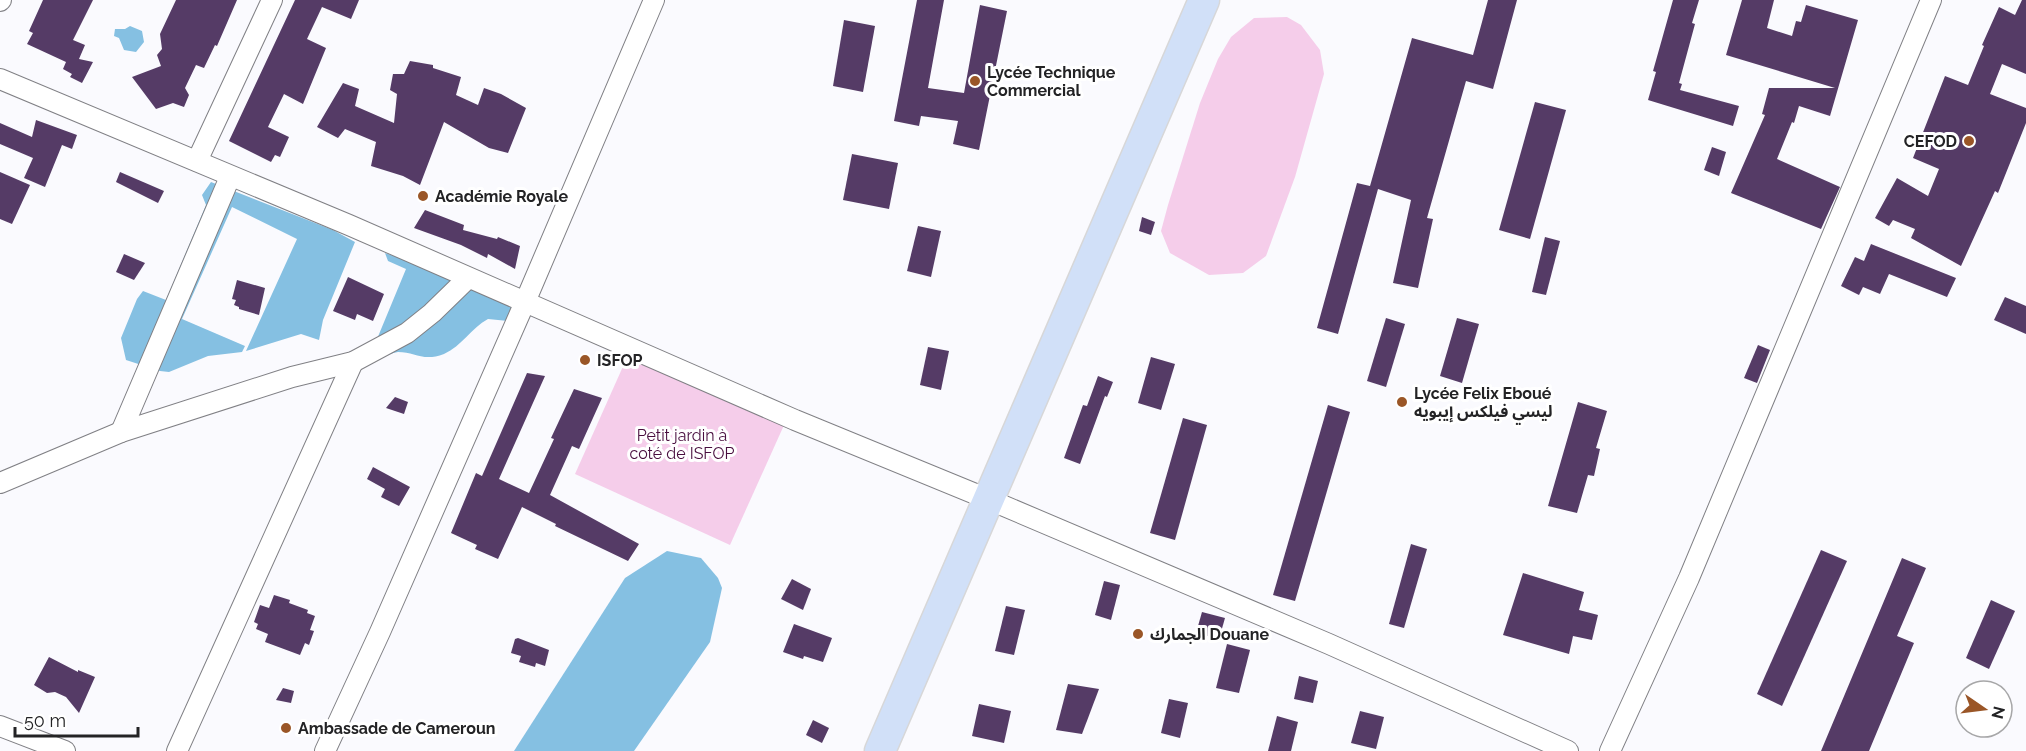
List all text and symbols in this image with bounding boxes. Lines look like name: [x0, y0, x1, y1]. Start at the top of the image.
place label: Lycée Technique Commercial: [987, 63, 1116, 100]
marker: Lycée Technique Commercial: [968, 74, 982, 88]
place label: CEFOD: [1904, 132, 1957, 151]
marker: CEFOD: [1962, 134, 1976, 148]
place label: Académie Royale: [435, 187, 569, 206]
marker: Académie Royale: [416, 189, 430, 203]
place label: ISFOP: [597, 351, 642, 370]
marker: ISFOP: [578, 353, 592, 367]
place label: Lycée Felix Eboué ليسي فيلكس إيبويه: [1414, 384, 1553, 425]
marker: Lycée Felix Eboué ليسي فيلكس إيبويه: [1395, 395, 1409, 409]
park label: Petit jardin à coté de ISFOP: [629, 426, 735, 463]
place label: الجمارك Douane: [1150, 625, 1269, 644]
marker: الجمارك Douane: [1131, 627, 1145, 641]
north arrow: [1954, 679, 2014, 739]
scale bar: [15, 700, 138, 738]
text: N: [1987, 704, 2009, 721]
text: 50 m: [24, 710, 66, 731]
place label: Ambassade de Cameroun: [298, 719, 495, 738]
marker: Ambassade de Cameroun: [279, 721, 293, 735]

